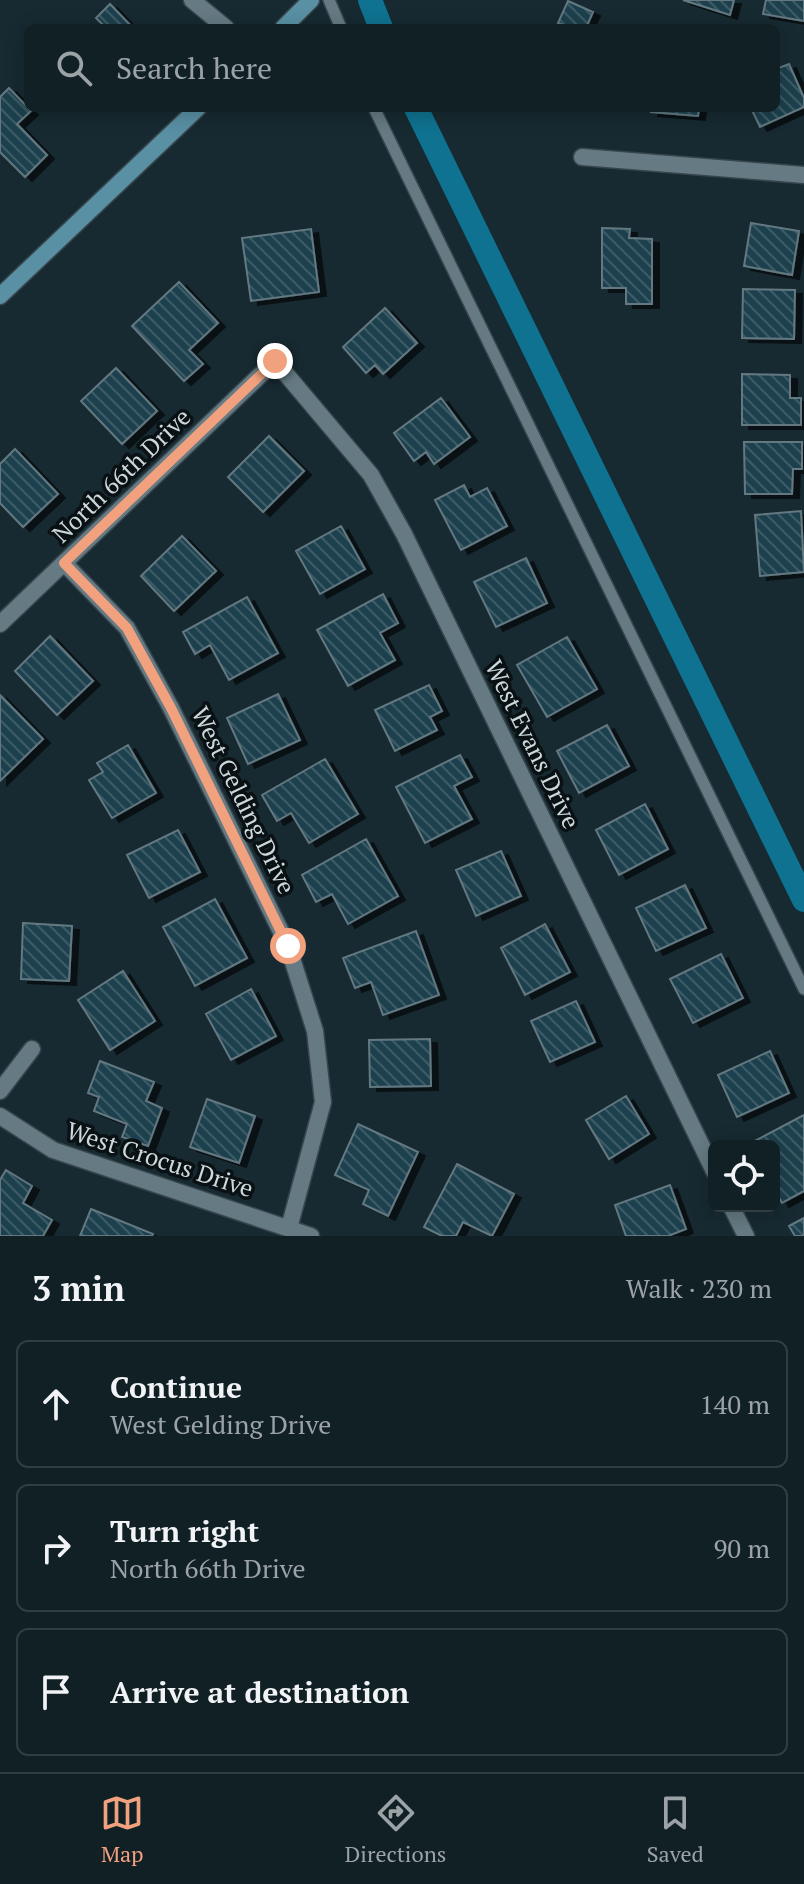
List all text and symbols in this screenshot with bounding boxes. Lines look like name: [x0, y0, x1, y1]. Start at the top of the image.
search box: [24, 24, 780, 112]
icon: search: [52, 46, 96, 90]
text: Search here: [116, 48, 272, 88]
route end: [257, 343, 293, 379]
street label: North 66th Drive: [45, 401, 197, 549]
street label: West Evans Drive: [478, 654, 588, 834]
street label: West Gelding Drive: [185, 701, 303, 899]
route start: [270, 928, 306, 964]
street label: West Crocus Drive: [63, 1114, 257, 1204]
map controls: [708, 1140, 780, 1212]
button: locate: [708, 1140, 780, 1212]
text: 3 min: [32, 1266, 125, 1311]
text: Walk · 230 m: [626, 1271, 772, 1305]
text: Continue: [110, 1367, 242, 1407]
icon: ahead: [34, 1382, 78, 1426]
text: 140 m: [700, 1387, 770, 1421]
text: West Gelding Drive: [110, 1407, 331, 1441]
text: Turn right: [110, 1511, 259, 1551]
icon: right: [34, 1526, 78, 1570]
text: 90 m: [714, 1531, 770, 1565]
text: North 66th Drive: [110, 1551, 306, 1585]
icon: arrive: [34, 1670, 78, 1714]
text: Arrive at destination: [110, 1672, 409, 1712]
tab: Map: [100, 1791, 144, 1868]
tab: Directions: [345, 1791, 446, 1868]
tab: Saved: [647, 1791, 704, 1868]

